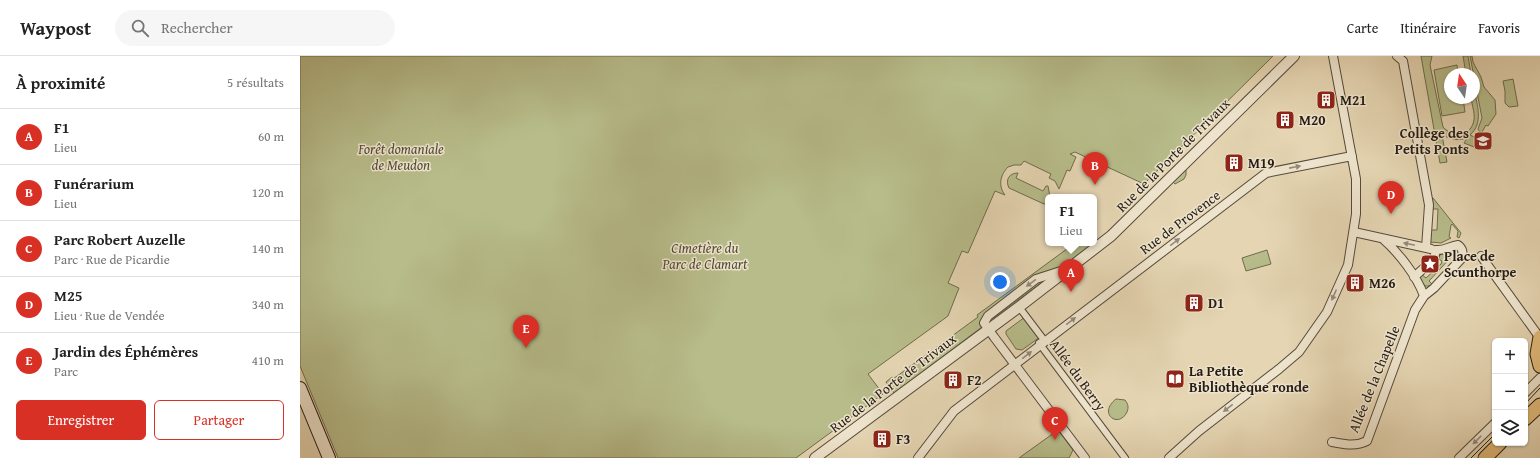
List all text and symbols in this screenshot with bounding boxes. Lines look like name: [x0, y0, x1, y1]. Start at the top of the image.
search box: [115, 10, 395, 46]
text: Waypost: [20, 14, 91, 42]
icon: search: [129, 17, 151, 39]
text: Rechercher: [161, 17, 233, 38]
text: Carte: [1347, 18, 1378, 38]
text: Itinéraire: [1400, 18, 1456, 38]
text: Favoris: [1478, 18, 1520, 38]
north arrow: [1444, 68, 1480, 104]
text: À proximité: [16, 70, 105, 95]
text: 5 résultats: [227, 73, 284, 92]
building icon: M21: [1315, 89, 1337, 111]
place label: M21: [1340, 90, 1367, 110]
street label: Rue de la Porte de Trivaux: [1112, 93, 1235, 216]
building icon: M20: [1274, 109, 1296, 131]
place label: M20: [1299, 110, 1326, 130]
text: F1: [54, 117, 70, 138]
place label: Collège des Petits Ponts: [1395, 123, 1469, 159]
text: A: [25, 127, 33, 146]
text: 60 m: [258, 127, 284, 146]
school or university icon: Collège des Petits Ponts: [1472, 130, 1494, 152]
text: Lieu: [54, 138, 77, 157]
park label: Forêt domaniale de Meudon: [357, 139, 444, 175]
pin: B: [1082, 152, 1108, 185]
building icon: M19: [1223, 152, 1245, 174]
place label: M19: [1248, 153, 1275, 173]
one-way arrow: [1289, 164, 1301, 170]
text: Funérarium: [54, 173, 134, 194]
pin: D: [1378, 181, 1404, 214]
text: B: [25, 183, 33, 202]
text: 120 m: [252, 183, 284, 202]
street label: Rue de Provence: [1136, 185, 1225, 259]
text: Lieu: [54, 194, 77, 213]
popup: [1045, 194, 1097, 246]
text: F1: [1059, 200, 1075, 221]
text: Lieu: [1059, 221, 1083, 240]
text: Parc Robert Auzelle: [54, 229, 185, 250]
park label: Cimetière du Parc de Clamart: [662, 238, 748, 274]
one-way arrow: [1169, 238, 1180, 246]
text: C: [25, 239, 33, 258]
text: 140 m: [252, 239, 284, 258]
one-way arrow: [1403, 241, 1415, 247]
place label: Place de Scunthorpe: [1444, 246, 1517, 282]
text: Parc · Rue de Picardie: [54, 250, 170, 269]
place icon: Place de Scunthorpe: [1419, 253, 1441, 275]
pin: A: [1058, 259, 1084, 292]
your location: [990, 272, 1010, 292]
building icon: M26: [1344, 272, 1366, 294]
place label: M26: [1369, 273, 1396, 293]
one-way arrow: [1026, 279, 1037, 287]
text: M25: [54, 285, 82, 306]
one-way arrow: [1331, 290, 1337, 301]
building icon: D1: [1183, 292, 1205, 314]
place label: D1: [1208, 293, 1224, 313]
text: D: [25, 295, 33, 314]
text: 340 m: [252, 295, 284, 314]
text: Lieu · Rue de Vendée: [54, 306, 165, 325]
pin: E: [513, 315, 539, 348]
one-way arrow: [1066, 317, 1077, 325]
street label: Allée de la Chapelle: [1343, 322, 1405, 436]
street label: Rue de la Porte de Trivaux: [826, 328, 961, 437]
street label: Allée du Berry: [1045, 335, 1111, 415]
map controls: [1492, 338, 1528, 446]
button: +: [1492, 338, 1528, 374]
text: Jardin des Éphémères: [54, 341, 198, 362]
one-way arrow: [1022, 350, 1033, 359]
text: E: [26, 351, 32, 370]
text: 410 m: [252, 351, 284, 370]
place label: La Petite Bibliothèque ronde: [1189, 361, 1309, 397]
text: Parc: [54, 362, 78, 381]
library icon: La Petite Bibliothèque ronde: [1164, 368, 1186, 390]
building icon: F2: [942, 369, 964, 391]
place label: F2: [967, 370, 982, 390]
button: −: [1492, 374, 1528, 410]
button: Enregistrer: [16, 400, 146, 440]
button: Partager: [154, 400, 284, 440]
one-way arrow: [1222, 404, 1233, 413]
pin: C: [1042, 407, 1068, 440]
button: layers: [1492, 410, 1528, 446]
building icon: F3: [871, 428, 893, 450]
place label: F3: [896, 429, 911, 449]
one-way arrow: [1472, 436, 1482, 445]

